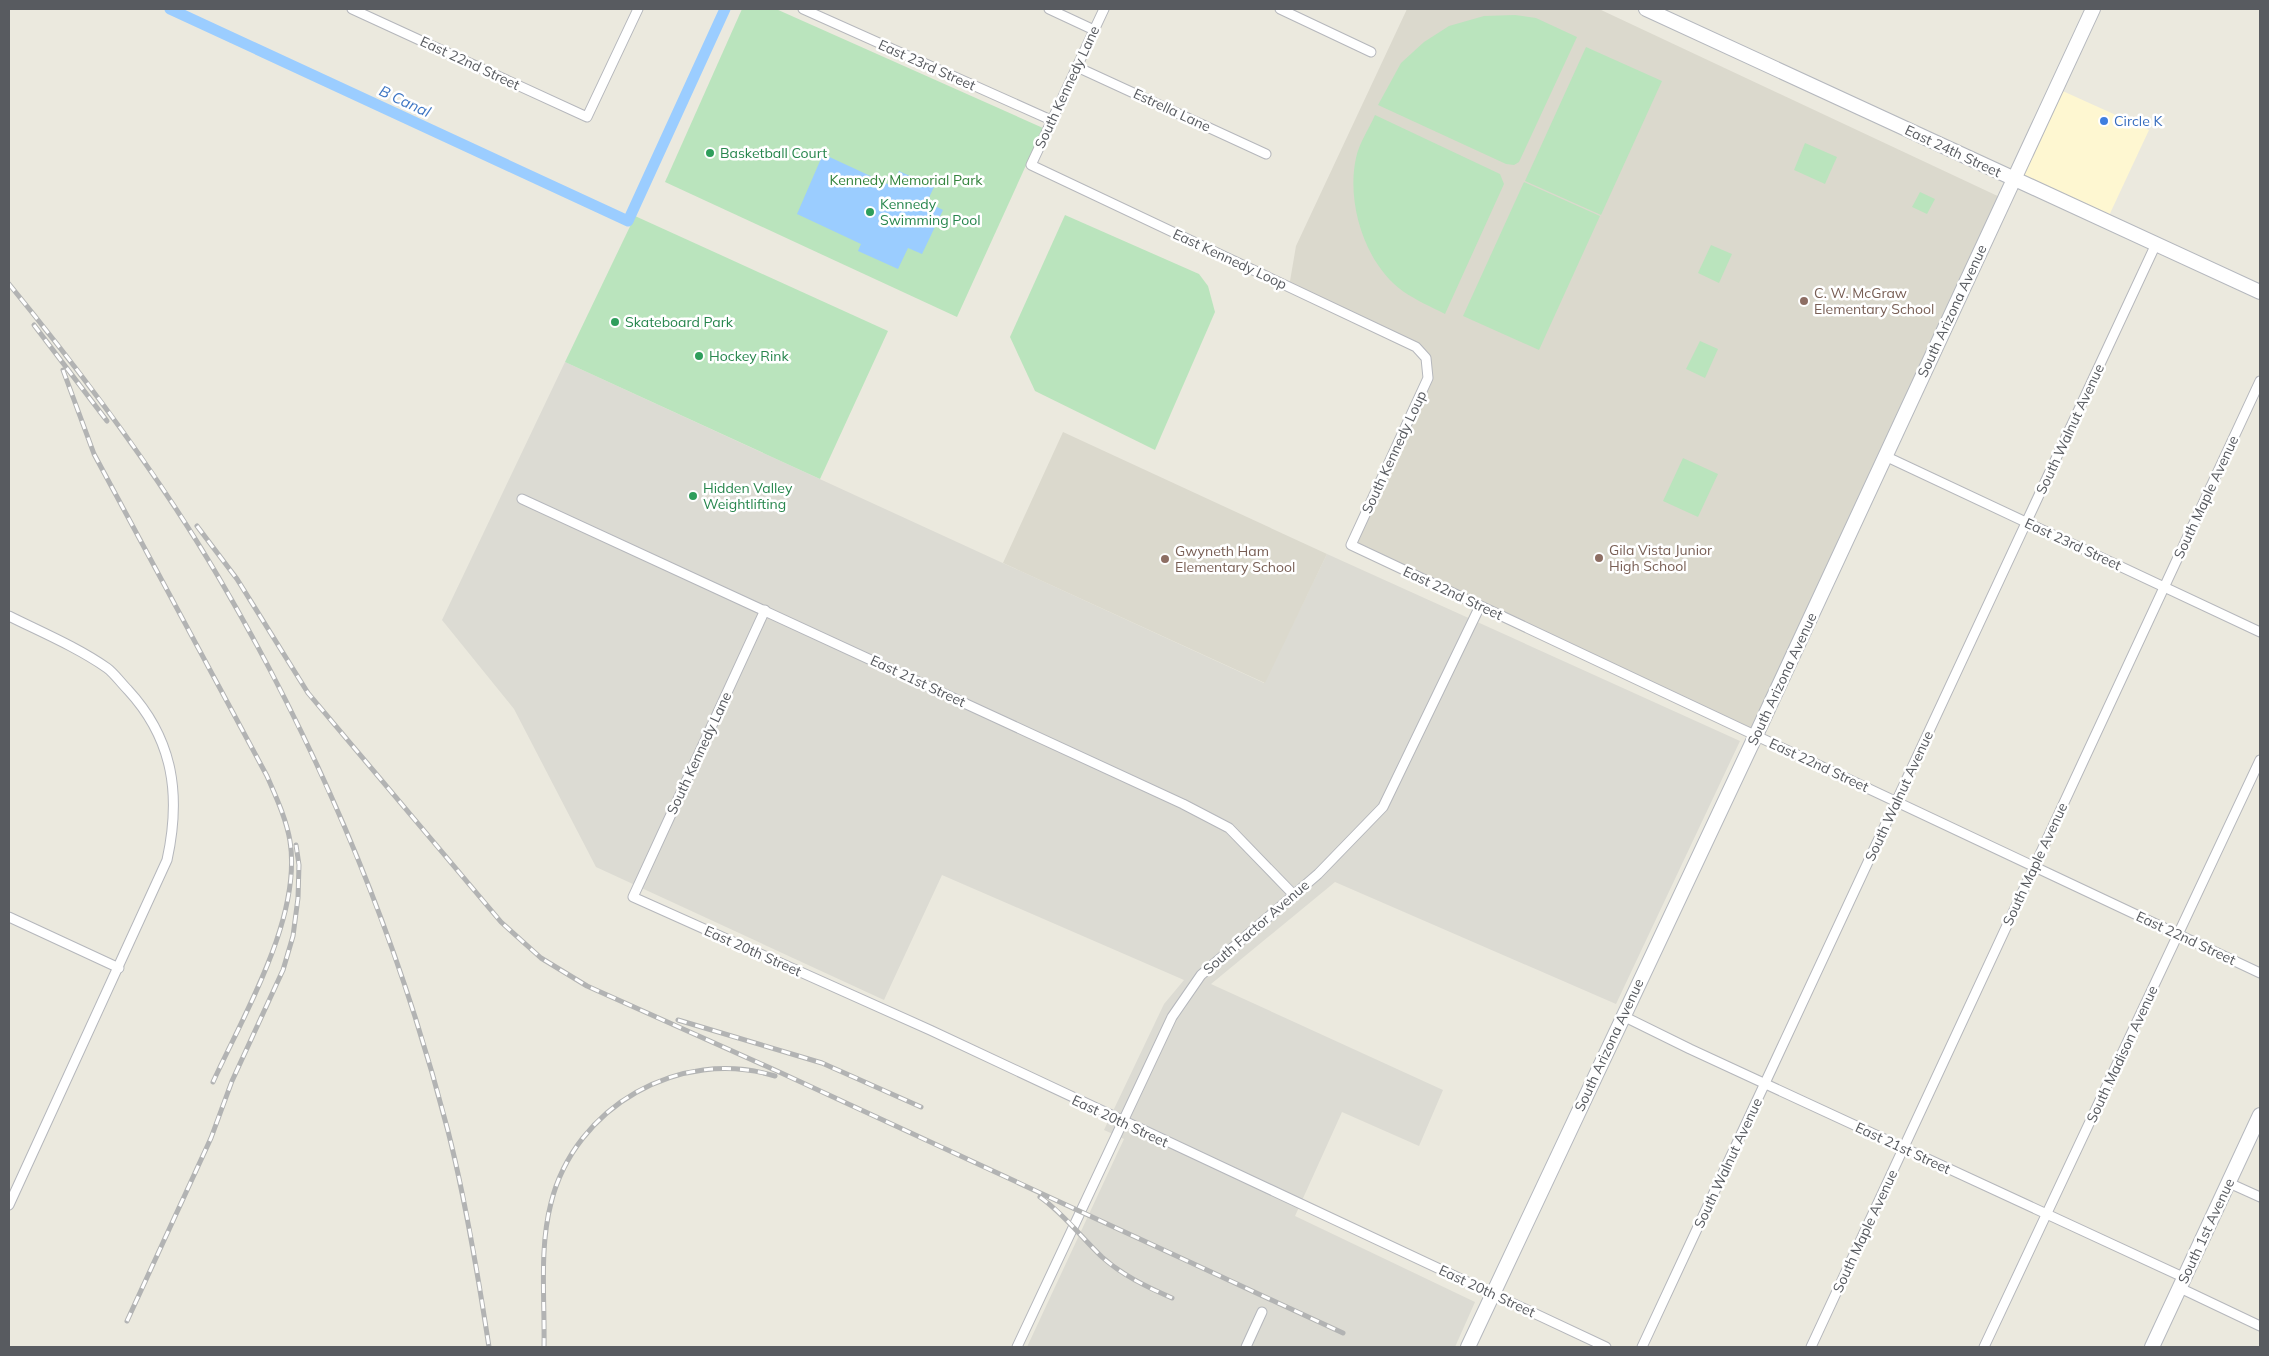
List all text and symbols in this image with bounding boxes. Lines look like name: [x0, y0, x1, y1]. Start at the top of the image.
street label: South Kennedy Lane: [1031, 23, 1103, 151]
street label: East 22nd Street: [417, 32, 523, 94]
street label: East 23rd Street: [876, 36, 978, 95]
water label: B Canal: [376, 81, 434, 121]
street label: Estrella Lane: [1131, 84, 1213, 136]
place label: Circle K: [2114, 112, 2163, 130]
marker: Circle K: [2098, 115, 2110, 127]
street label: East 24th Street: [1902, 121, 2004, 181]
place label: Basketball Court: [720, 144, 827, 162]
marker: Basketball Court: [704, 147, 716, 159]
park label: Kennedy Memorial Park: [829, 171, 983, 189]
place label: Kennedy Swimming Pool: [880, 195, 980, 229]
marker: Kennedy Swimming Pool: [864, 206, 876, 218]
street label: East Kennedy Loop: [1170, 225, 1290, 293]
street label: South Arizona Avenue: [1913, 242, 1991, 380]
place label: C. W. McGraw Elementary School: [1814, 284, 1934, 318]
marker: C. W. McGraw Elementary School: [1798, 295, 1810, 307]
place label: Skateboard Park: [625, 313, 734, 331]
marker: Skateboard Park: [609, 316, 621, 328]
place label: Hockey Rink: [709, 347, 790, 365]
marker: Hockey Rink: [693, 350, 705, 362]
street label: South Walnut Avenue: [2032, 361, 2108, 497]
street label: South Kennedy Loup: [1358, 388, 1430, 516]
street label: South Maple Avenue: [2170, 433, 2242, 561]
place label: Hidden Valley Weightlifting: [703, 479, 793, 513]
marker: Hidden Valley Weightlifting: [687, 490, 699, 502]
street label: East 23rd Street: [2022, 514, 2124, 574]
place label: Gila Vista Junior High School: [1609, 541, 1713, 575]
place label: Gwyneth Ham Elementary School: [1175, 542, 1295, 576]
marker: Gila Vista Junior High School: [1593, 552, 1605, 564]
marker: Gwyneth Ham Elementary School: [1159, 553, 1171, 565]
street label: East 22nd Street: [1400, 562, 1506, 624]
street label: South Arizona Avenue: [1743, 610, 1821, 748]
street label: East 21st Street: [868, 651, 969, 711]
street label: South Kennedy Lane: [663, 689, 735, 817]
street label: South Walnut Avenue: [1861, 728, 1937, 864]
street label: East 22nd Street: [1766, 734, 1872, 796]
street label: South Maple Avenue: [1999, 800, 2071, 928]
street label: South Factor Avenue: [1199, 876, 1313, 978]
street label: East 22nd Street: [2133, 907, 2239, 969]
street label: East 20th Street: [702, 922, 804, 980]
street label: South Arizona Avenue: [1570, 976, 1648, 1114]
street label: South Madison Avenue: [2082, 983, 2162, 1125]
street label: East 20th Street: [1069, 1091, 1171, 1151]
street label: South Walnut Avenue: [1690, 1095, 1766, 1231]
street label: East 21st Street: [1853, 1118, 1954, 1178]
street label: South Maple Avenue: [1829, 1167, 1901, 1295]
street label: South 1st Avenue: [2174, 1175, 2238, 1287]
street label: East 20th Street: [1436, 1261, 1538, 1321]

